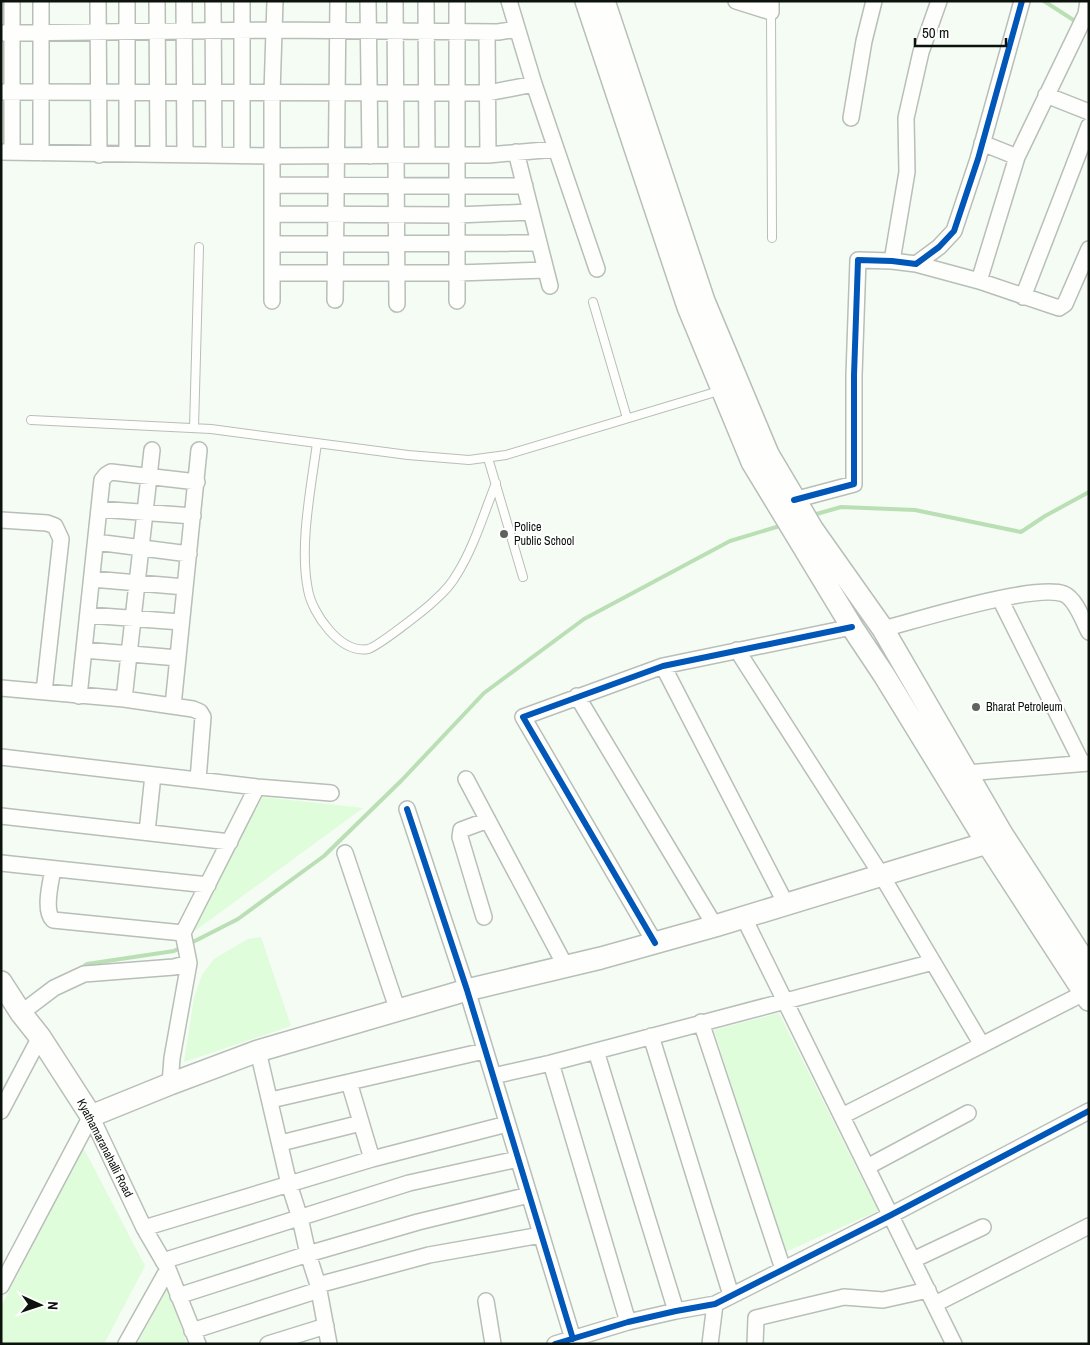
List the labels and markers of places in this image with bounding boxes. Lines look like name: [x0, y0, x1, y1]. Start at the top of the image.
place label: Police Public School: [514, 519, 574, 549]
marker: Police Public School: [498, 528, 510, 540]
place label: Bharat Petroleum: [986, 699, 1063, 715]
marker: Bharat Petroleum: [970, 701, 982, 713]

